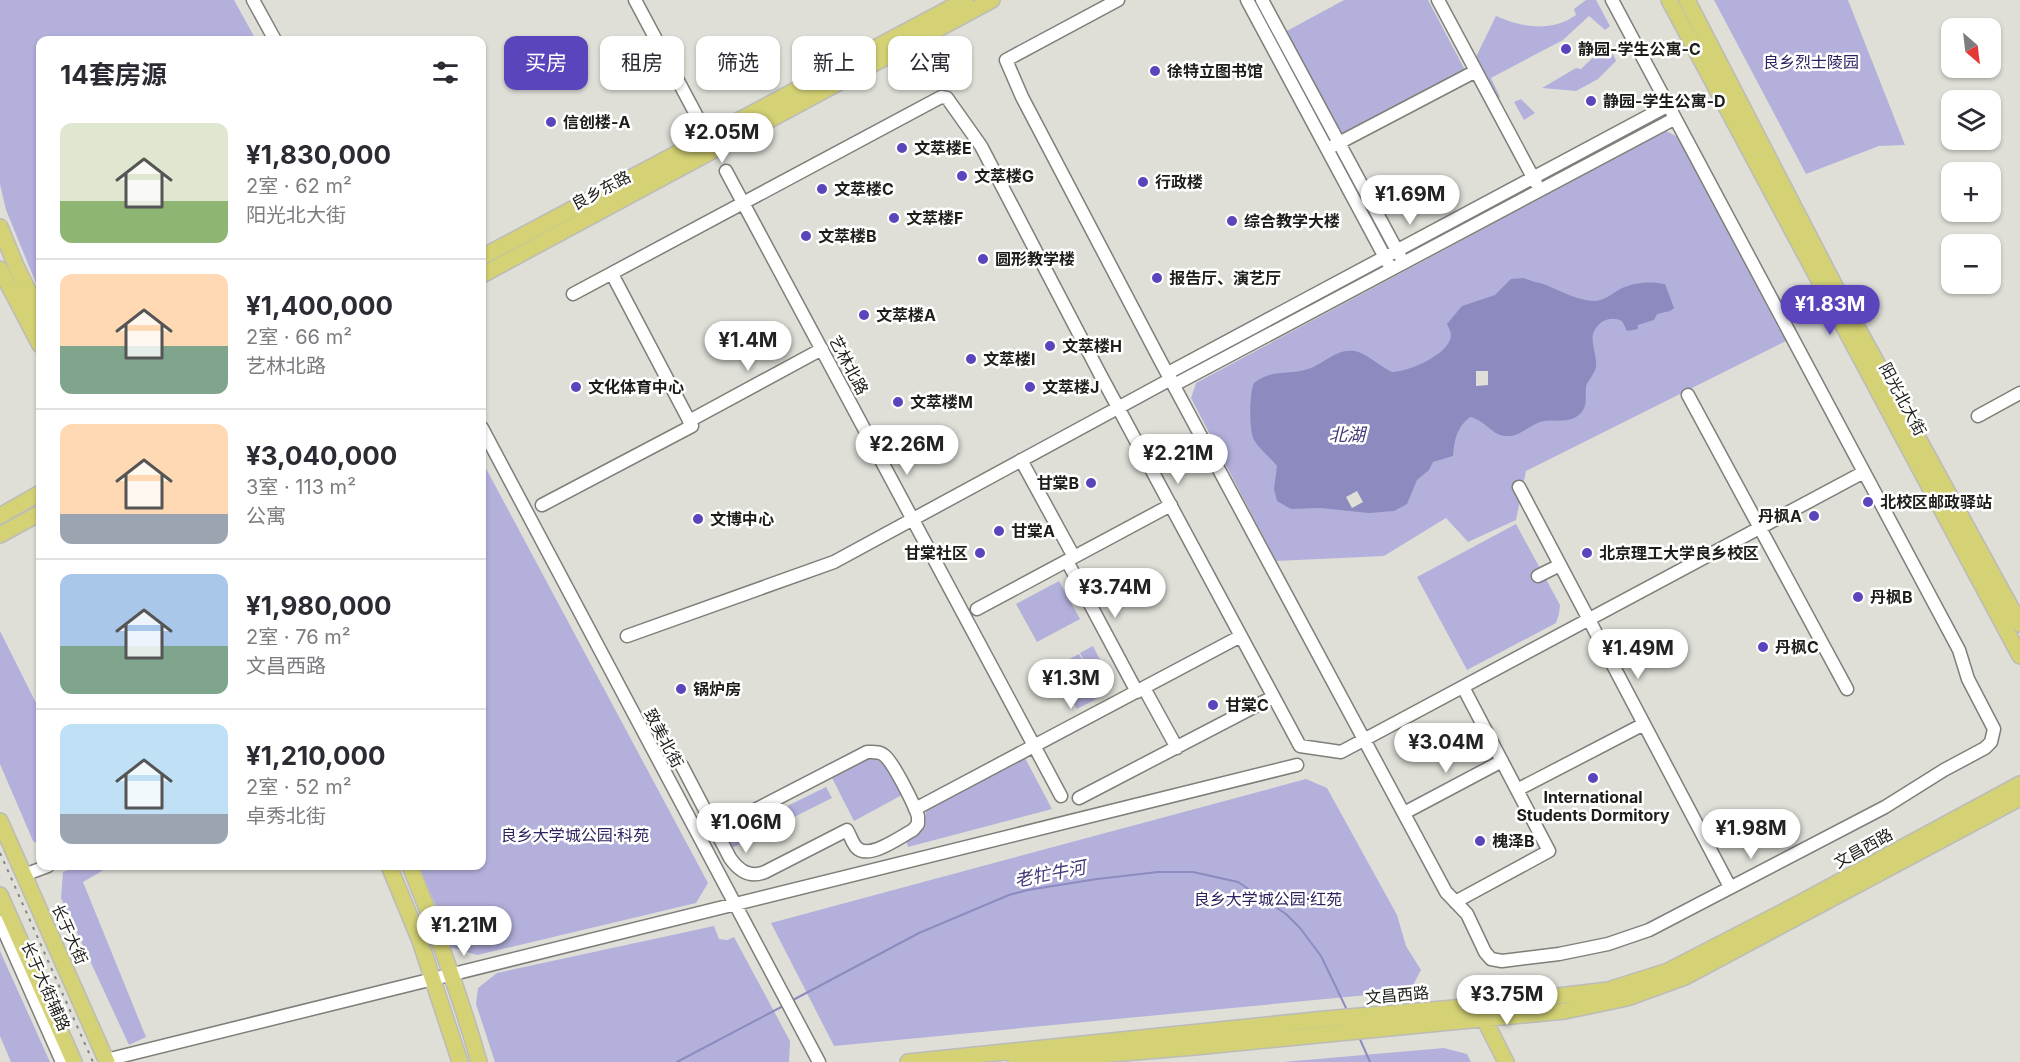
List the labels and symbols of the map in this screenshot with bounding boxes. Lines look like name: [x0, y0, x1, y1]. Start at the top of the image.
north arrow: [1941, 18, 2001, 78]
place label: 静园-学生公寓-C: [1578, 39, 1701, 59]
marker: 静园-学生公寓-C: [1559, 42, 1573, 56]
park label: 良乡烈士陵园: [1763, 52, 1859, 72]
place label: 徐特立图书馆: [1167, 61, 1263, 81]
marker: 徐特立图书馆: [1148, 64, 1162, 78]
place label: 静园-学生公寓-D: [1603, 91, 1726, 111]
marker: 静园-学生公寓-D: [1584, 94, 1598, 108]
place label: 信创楼-A: [563, 112, 630, 132]
pin: ¥2.05M: [673, 113, 771, 164]
marker: 信创楼-A: [544, 115, 558, 129]
place label: 文萃楼E: [914, 138, 972, 158]
marker: 文萃楼E: [895, 141, 909, 155]
street label: 良乡东路: [568, 166, 634, 214]
place label: 文萃楼G: [974, 166, 1034, 186]
marker: 文萃楼G: [955, 169, 969, 183]
place label: 行政楼: [1155, 172, 1203, 192]
marker: 行政楼: [1136, 175, 1150, 189]
pin: ¥1.69M: [1361, 175, 1459, 226]
place label: 文萃楼C: [834, 179, 894, 199]
marker: 文萃楼C: [815, 182, 829, 196]
place label: 文萃楼F: [906, 208, 963, 228]
marker: 文萃楼F: [887, 211, 901, 225]
place label: 综合教学大楼: [1244, 211, 1340, 231]
marker: 综合教学大楼: [1225, 214, 1239, 228]
place label: 文萃楼B: [818, 226, 877, 246]
marker: 文萃楼B: [799, 229, 813, 243]
place label: 圆形教学楼: [995, 249, 1075, 269]
marker: 圆形教学楼: [976, 252, 990, 266]
place label: 报告厅、演艺厅: [1169, 268, 1281, 288]
marker: 报告厅、演艺厅: [1150, 271, 1164, 285]
pin: ¥1.83M: [1781, 285, 1879, 336]
place label: 文萃楼A: [876, 305, 936, 325]
marker: 文萃楼A: [857, 308, 871, 322]
pin: ¥1.4M: [706, 321, 790, 372]
street label: 艺林北路: [825, 332, 873, 398]
place label: 文萃楼H: [1062, 336, 1122, 356]
marker: 文萃楼H: [1043, 339, 1057, 353]
place label: 文萃楼I: [983, 349, 1036, 369]
marker: 文萃楼I: [964, 352, 978, 366]
street label: 阳光北大街: [1875, 359, 1931, 439]
place label: 文化体育中心: [588, 377, 684, 397]
place label: 文萃楼J: [1042, 377, 1099, 397]
marker: 文化体育中心: [569, 380, 583, 394]
marker: 文萃楼J: [1023, 380, 1037, 394]
place label: 文萃楼M: [910, 392, 973, 412]
marker: 文萃楼M: [891, 395, 905, 409]
water label: 北湖: [1329, 424, 1368, 445]
pin: ¥2.26M: [858, 425, 956, 476]
pin: ¥2.21M: [1129, 434, 1227, 485]
place label: 甘棠B: [1036, 473, 1079, 493]
marker: 甘棠B: [1084, 476, 1098, 490]
place label: 北校区邮政驿站: [1880, 492, 1992, 512]
marker: 北校区邮政驿站: [1861, 495, 1875, 509]
place label: 丹枫A: [1758, 506, 1802, 526]
place label: 文博中心: [710, 509, 774, 529]
marker: 丹枫A: [1807, 509, 1821, 523]
marker: 文博中心: [691, 512, 705, 526]
place label: 甘棠A: [1011, 521, 1055, 541]
marker: 甘棠A: [992, 524, 1006, 538]
place label: 甘棠社区: [904, 543, 968, 563]
place label: 北京理工大学良乡校区: [1599, 543, 1759, 563]
marker: 甘棠社区: [973, 546, 987, 560]
marker: 北京理工大学良乡校区: [1580, 546, 1594, 560]
pin: ¥3.74M: [1066, 568, 1164, 619]
place label: 丹枫B: [1870, 587, 1913, 607]
marker: 丹枫B: [1851, 590, 1865, 604]
pin: ¥1.49M: [1589, 629, 1687, 680]
place label: 丹枫C: [1775, 637, 1819, 657]
marker: 丹枫C: [1756, 640, 1770, 654]
pin: ¥1.3M: [1029, 659, 1113, 710]
place label: 锅炉房: [693, 679, 741, 699]
marker: 锅炉房: [674, 682, 688, 696]
place label: 甘棠C: [1225, 695, 1269, 715]
marker: 甘棠C: [1206, 698, 1220, 712]
street label: 致美北街: [640, 705, 688, 771]
pin: ¥3.04M: [1397, 723, 1495, 774]
marker: International Students Dormitory: [1586, 771, 1600, 785]
place label: International Students Dormitory: [1516, 787, 1670, 825]
pin: ¥1.06M: [697, 803, 795, 854]
pin: ¥1.98M: [1702, 809, 1800, 860]
street label: 文昌西路: [1830, 824, 1896, 872]
park label: 良乡大学城公园·科苑: [501, 825, 649, 845]
place label: 槐泽B: [1492, 831, 1535, 851]
marker: 槐泽B: [1473, 834, 1487, 848]
water label: 老牤牛河: [1013, 856, 1090, 891]
park label: 良乡大学城公园·红苑: [1194, 889, 1342, 909]
street label: 长于大街: [48, 901, 92, 967]
pin: ¥1.21M: [415, 906, 513, 957]
street label: 长于大街辅路: [17, 938, 75, 1034]
pin: ¥3.75M: [1458, 975, 1556, 1026]
street label: 文昌西路: [1364, 982, 1430, 1008]

